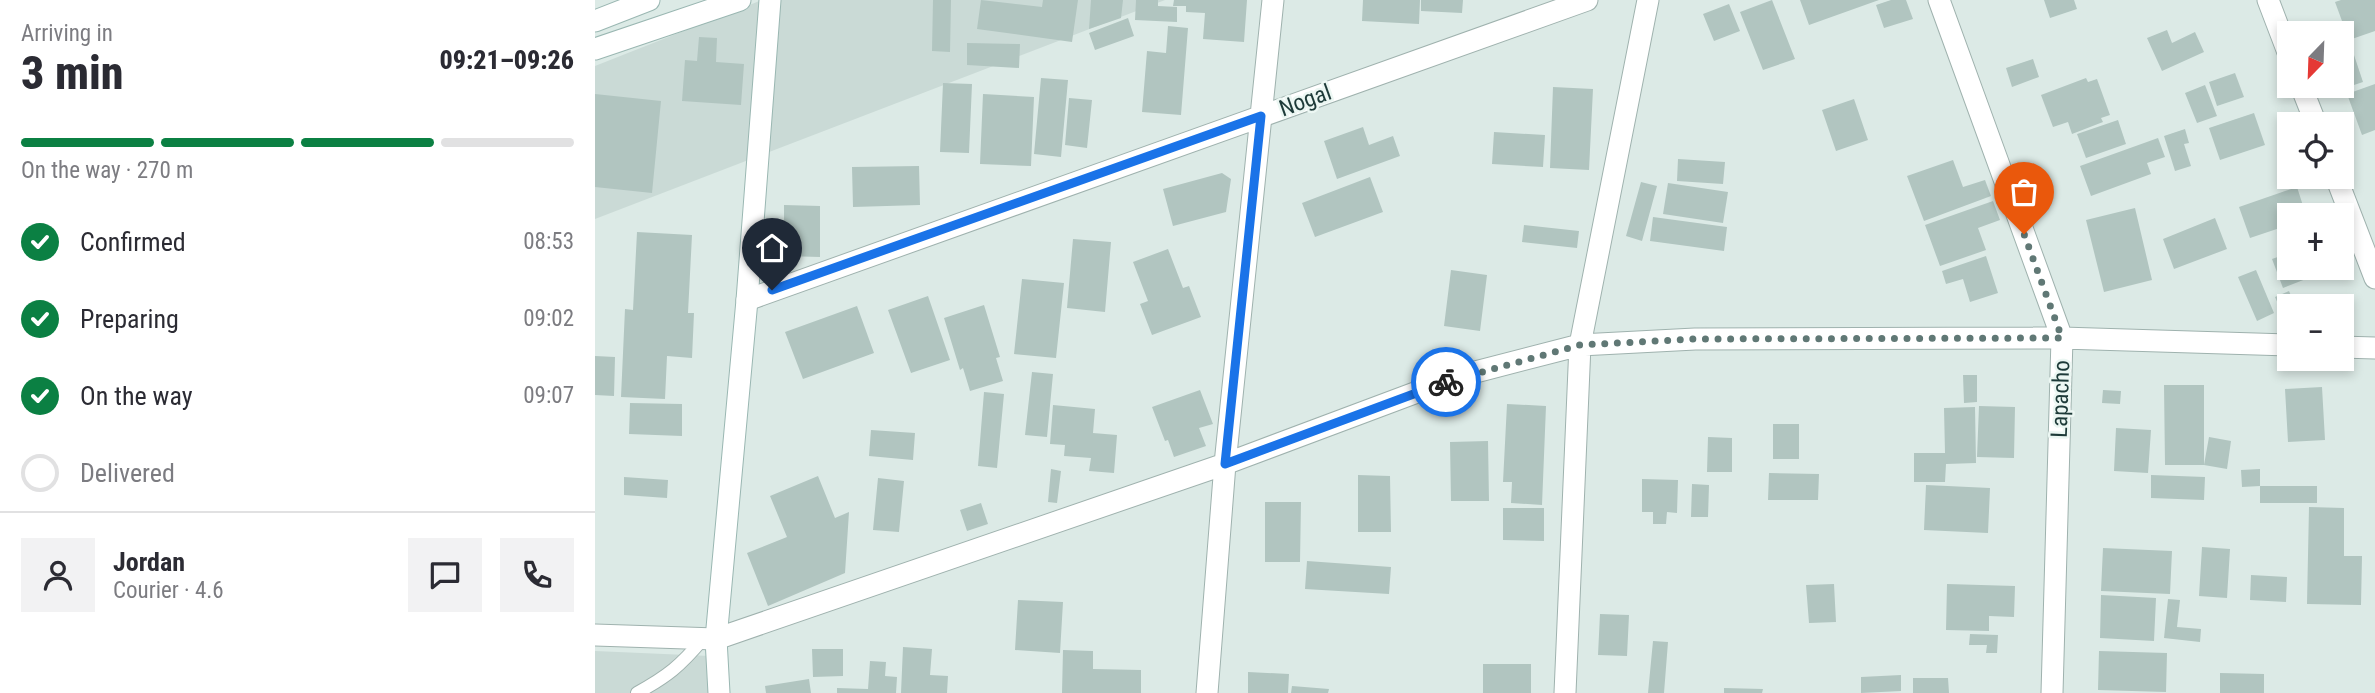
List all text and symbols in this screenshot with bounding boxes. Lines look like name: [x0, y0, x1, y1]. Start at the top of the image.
text: Arriving in: [21, 20, 113, 47]
north arrow: [2277, 21, 2354, 98]
map controls: [2277, 21, 2354, 371]
text: 09:21–09:26: [440, 45, 574, 75]
text: 3 min: [21, 46, 124, 100]
street label: Nogal: [1275, 79, 1335, 122]
button: locate: [2277, 112, 2354, 189]
text: On the way · 270 m: [21, 157, 193, 184]
pin: [1994, 162, 2054, 234]
icon: bag: [2005, 173, 2043, 211]
button: +: [2277, 203, 2354, 280]
pin: [742, 218, 802, 290]
icon: check: [21, 223, 59, 261]
text: Confirmed: [80, 227, 186, 257]
text: 08:53: [523, 228, 574, 255]
icon: home: [753, 229, 791, 267]
button: −: [2277, 294, 2354, 371]
icon: check: [21, 300, 59, 338]
text: Preparing: [80, 304, 179, 334]
text: 09:02: [523, 305, 574, 332]
courier: [1411, 347, 1481, 417]
street label: Lapacho: [2046, 360, 2075, 438]
icon: bike: [1427, 363, 1465, 401]
icon: check: [21, 377, 59, 415]
text: On the way: [80, 381, 193, 411]
text: 09:07: [523, 382, 574, 409]
text: Delivered: [80, 458, 175, 488]
button: person: [21, 538, 95, 612]
button: chat: [408, 538, 482, 612]
button: phone: [500, 538, 574, 612]
text: Jordan: [113, 547, 185, 577]
text: Courier · 4.6: [113, 577, 224, 604]

